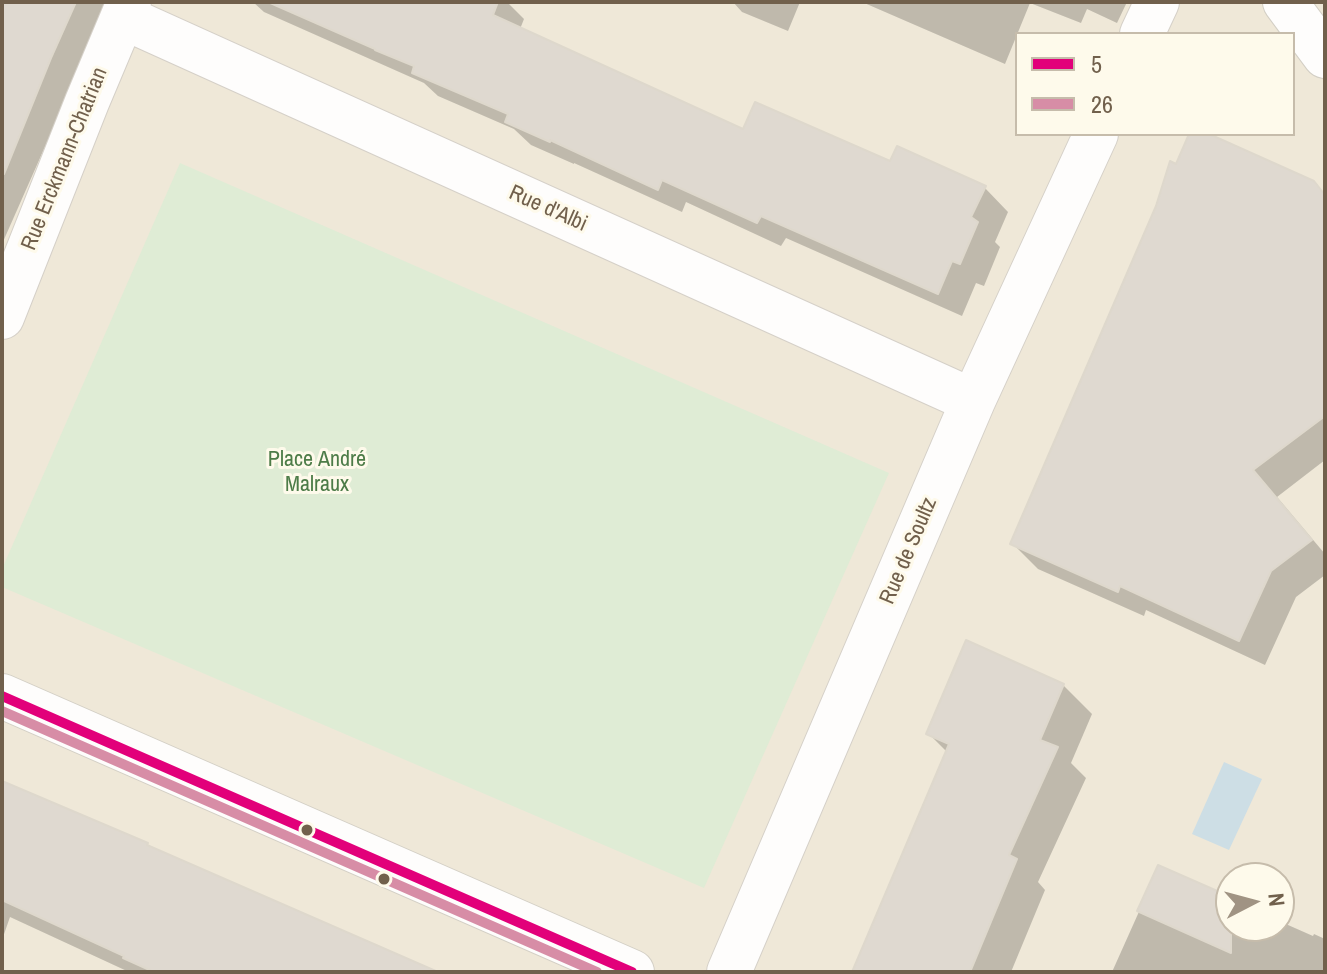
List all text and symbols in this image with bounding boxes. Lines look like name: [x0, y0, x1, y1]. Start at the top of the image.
legend: [1015, 32, 1295, 136]
text: 5: [1091, 48, 1102, 80]
street label: Rue Erckmann-Chatrian: [16, 64, 114, 254]
text: 26: [1091, 88, 1113, 120]
street label: Rue d'Albi: [505, 180, 591, 238]
park label: Place André Malraux: [268, 447, 366, 498]
street label: Rue de Soultz: [875, 494, 943, 608]
unlabelled marker: [299, 822, 315, 838]
north arrow: [1215, 862, 1295, 942]
unlabelled marker: [376, 871, 392, 887]
text: N: [1261, 892, 1292, 908]

